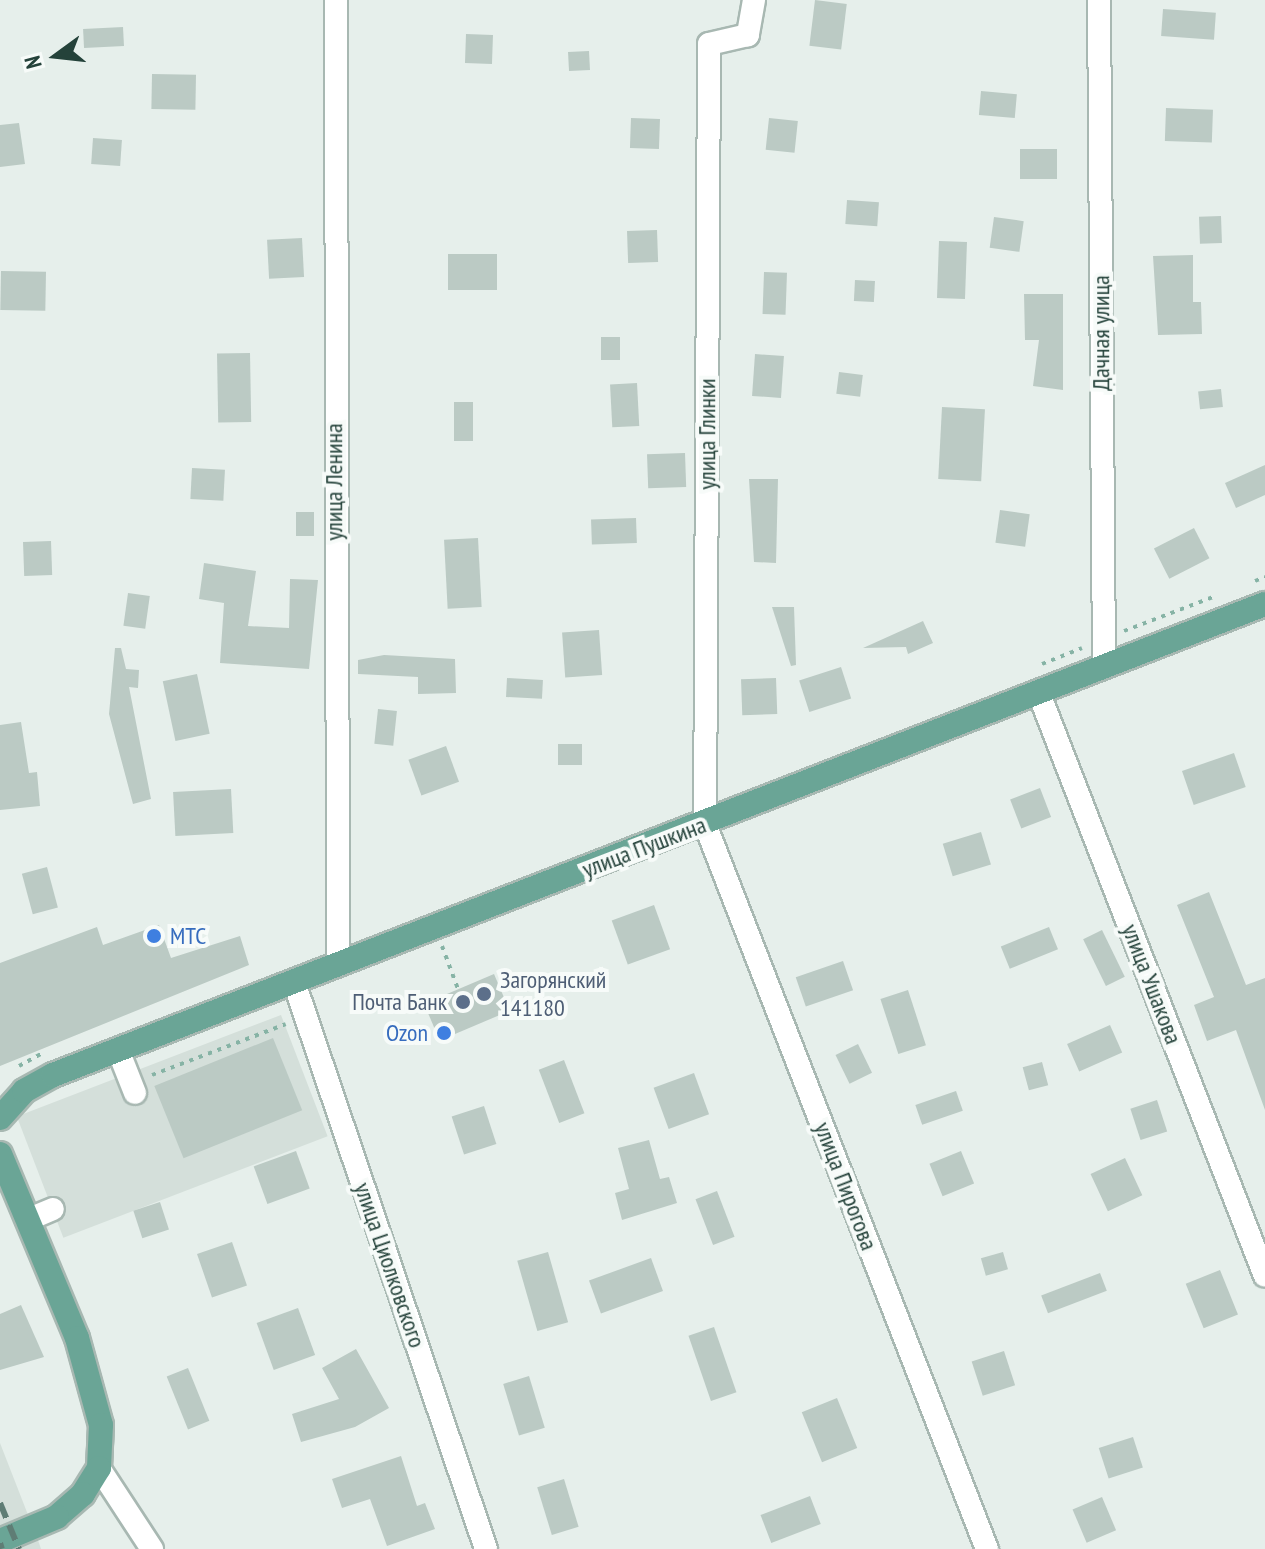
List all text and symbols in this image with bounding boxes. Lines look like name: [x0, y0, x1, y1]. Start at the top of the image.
north arrow: [16, 16, 96, 96]
text: N: [18, 53, 48, 72]
street label: Дачная улица: [1087, 275, 1115, 391]
street label: улица Глинки: [693, 378, 721, 490]
street label: улица Ленина: [320, 423, 348, 541]
street label: улица Пушкина: [578, 810, 710, 884]
street label: улица Ушакова: [1116, 920, 1188, 1048]
place label: МТС: [170, 922, 206, 950]
marker: МТС: [145, 927, 163, 945]
place label: Загорянский 141180: [500, 966, 606, 1022]
marker: Загорянский 141180: [475, 985, 493, 1003]
place label: Почта Банк: [352, 988, 447, 1016]
marker: Почта Банк: [454, 993, 472, 1011]
place label: Ozon: [386, 1019, 428, 1047]
marker: Ozon: [435, 1024, 453, 1042]
street label: улица Пирогова: [808, 1118, 884, 1254]
street label: улица Циолковского: [348, 1179, 432, 1351]

